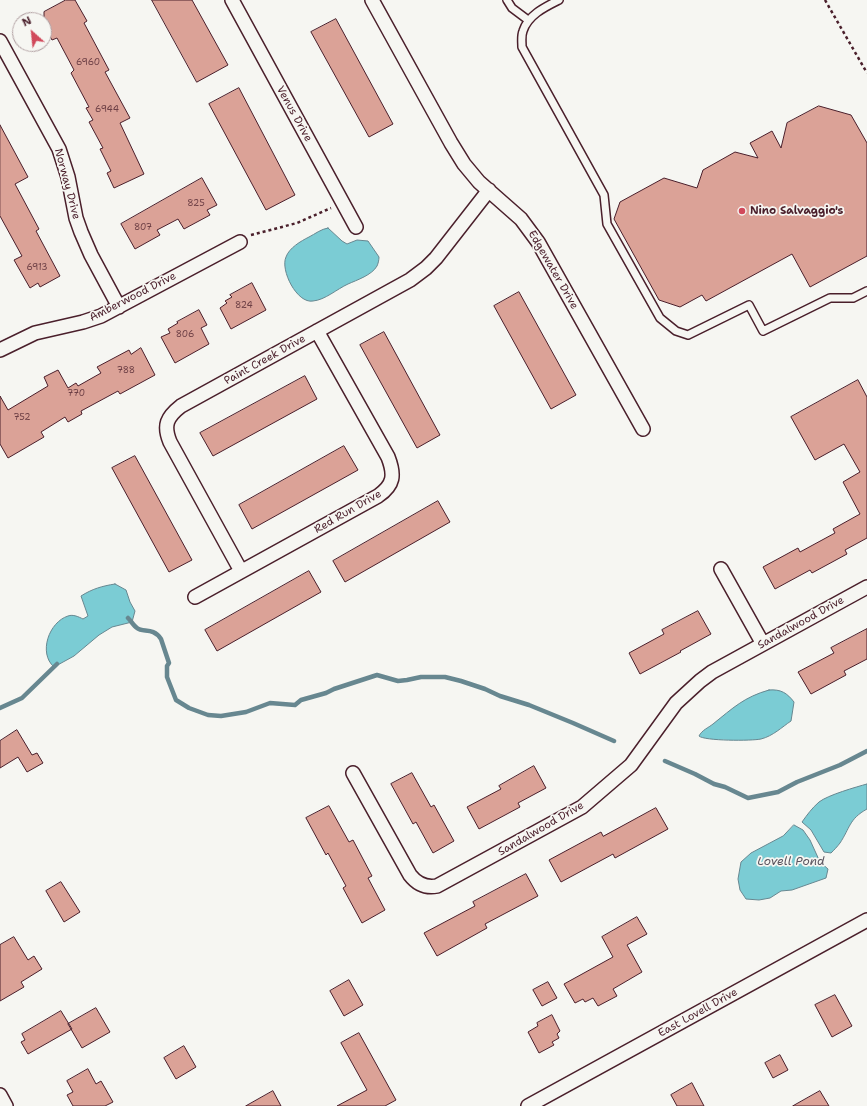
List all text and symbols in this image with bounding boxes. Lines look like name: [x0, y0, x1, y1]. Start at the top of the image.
north arrow: [12, 12, 52, 52]
text: N: [19, 13, 34, 30]
house number: 6960: [76, 58, 100, 68]
street label: Venus Drive: [273, 84, 315, 144]
house number: 6944: [95, 105, 119, 115]
street label: Norway Drive: [51, 147, 83, 221]
house number: 825: [187, 199, 205, 209]
place label: Nino Salvaggio's: [750, 204, 843, 218]
marker: Nino Salvaggio's: [737, 206, 747, 216]
house number: 807: [134, 223, 152, 233]
street label: Edgewater Drive: [525, 228, 581, 312]
house number: 6913: [26, 263, 48, 273]
street label: Amberwood Drive: [87, 269, 179, 325]
house number: 824: [235, 301, 253, 311]
house number: 806: [176, 330, 194, 340]
street label: Paint Creek Drive: [222, 332, 308, 388]
house number: 788: [117, 366, 135, 376]
house number: 770: [67, 389, 85, 399]
house number: 752: [13, 413, 31, 423]
street label: Red Run Drive: [312, 487, 384, 537]
street label: Sandalwood Drive: [755, 594, 847, 652]
street label: Sandalwood Drive: [496, 799, 586, 859]
water label: Lovell Pond: [757, 855, 825, 869]
street label: East Lovell Drive: [656, 986, 740, 1040]

